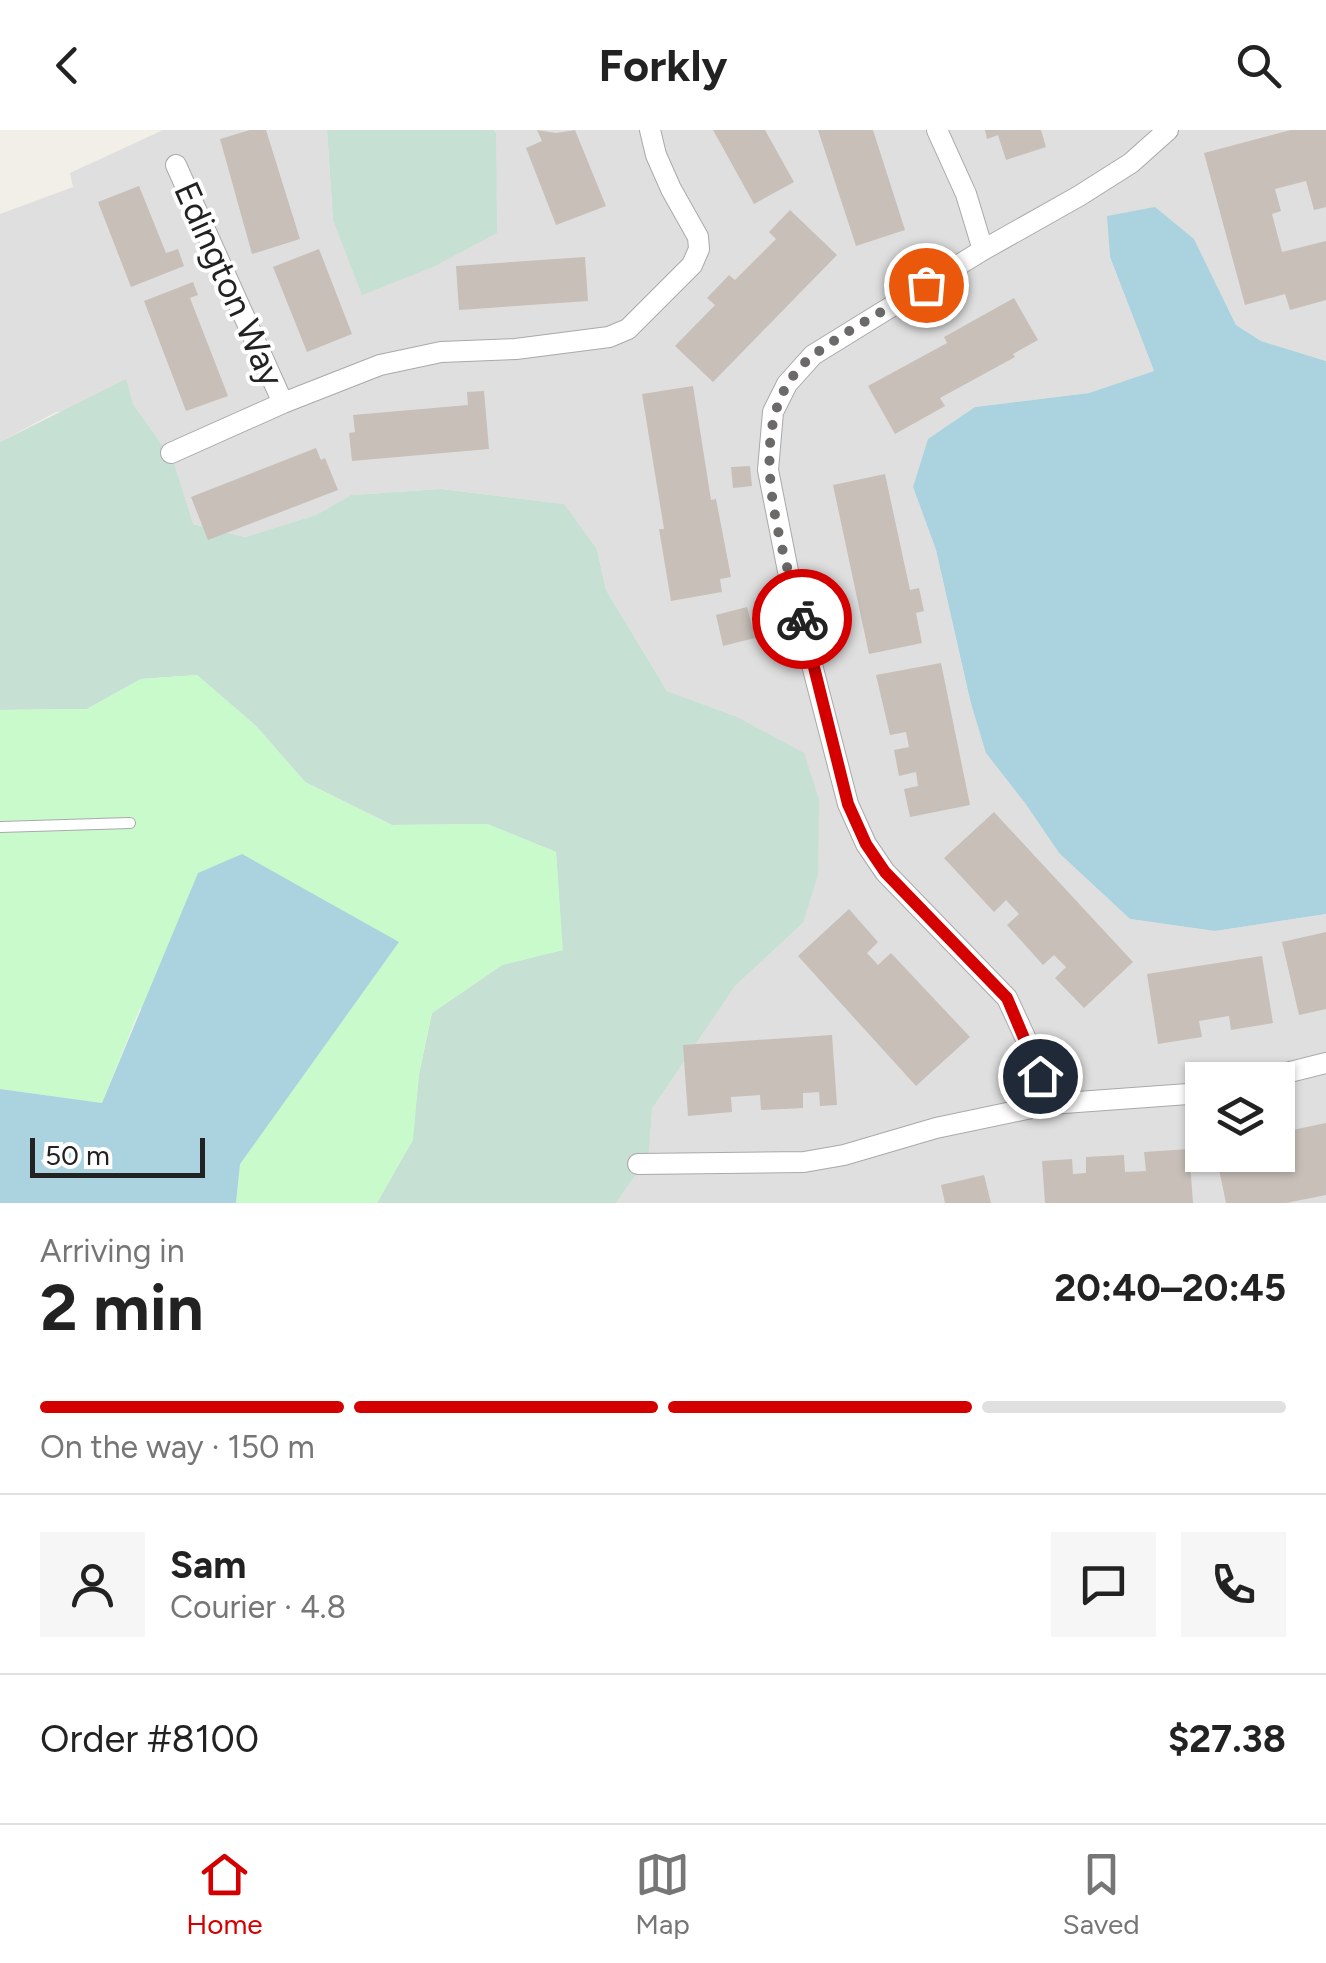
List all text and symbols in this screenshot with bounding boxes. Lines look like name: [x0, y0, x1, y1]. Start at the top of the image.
icon: back: [40, 38, 95, 93]
text: Forkly: [599, 38, 727, 92]
icon: search: [1231, 38, 1286, 93]
street label: Edington Way: [165, 175, 293, 393]
pin: [884, 243, 969, 328]
icon: bag: [899, 258, 954, 313]
courier: [752, 569, 852, 669]
icon: bike: [775, 592, 830, 647]
pin: [998, 1034, 1083, 1119]
icon: home: [1013, 1049, 1068, 1104]
map controls: [1185, 1062, 1295, 1172]
button: layers: [1185, 1062, 1295, 1172]
scale bar: [30, 1133, 205, 1178]
text: 50 m: [45, 1138, 110, 1172]
text: Arriving in: [40, 1232, 185, 1270]
text: 20:40–20:45: [1054, 1265, 1286, 1311]
text: 2 min: [40, 1268, 204, 1346]
text: On the way · 150 m: [40, 1428, 315, 1466]
button: person: [40, 1532, 145, 1637]
button: chat: [1051, 1532, 1156, 1637]
button: phone: [1181, 1532, 1286, 1637]
text: Sam: [170, 1542, 246, 1588]
text: Courier · 4.8: [170, 1588, 346, 1626]
text: Order #8100: [40, 1716, 259, 1762]
text: $27.38: [1168, 1716, 1286, 1762]
tab: Home: [186, 1847, 263, 1941]
tab: Map: [635, 1847, 690, 1941]
tab: Saved: [1063, 1847, 1140, 1941]

